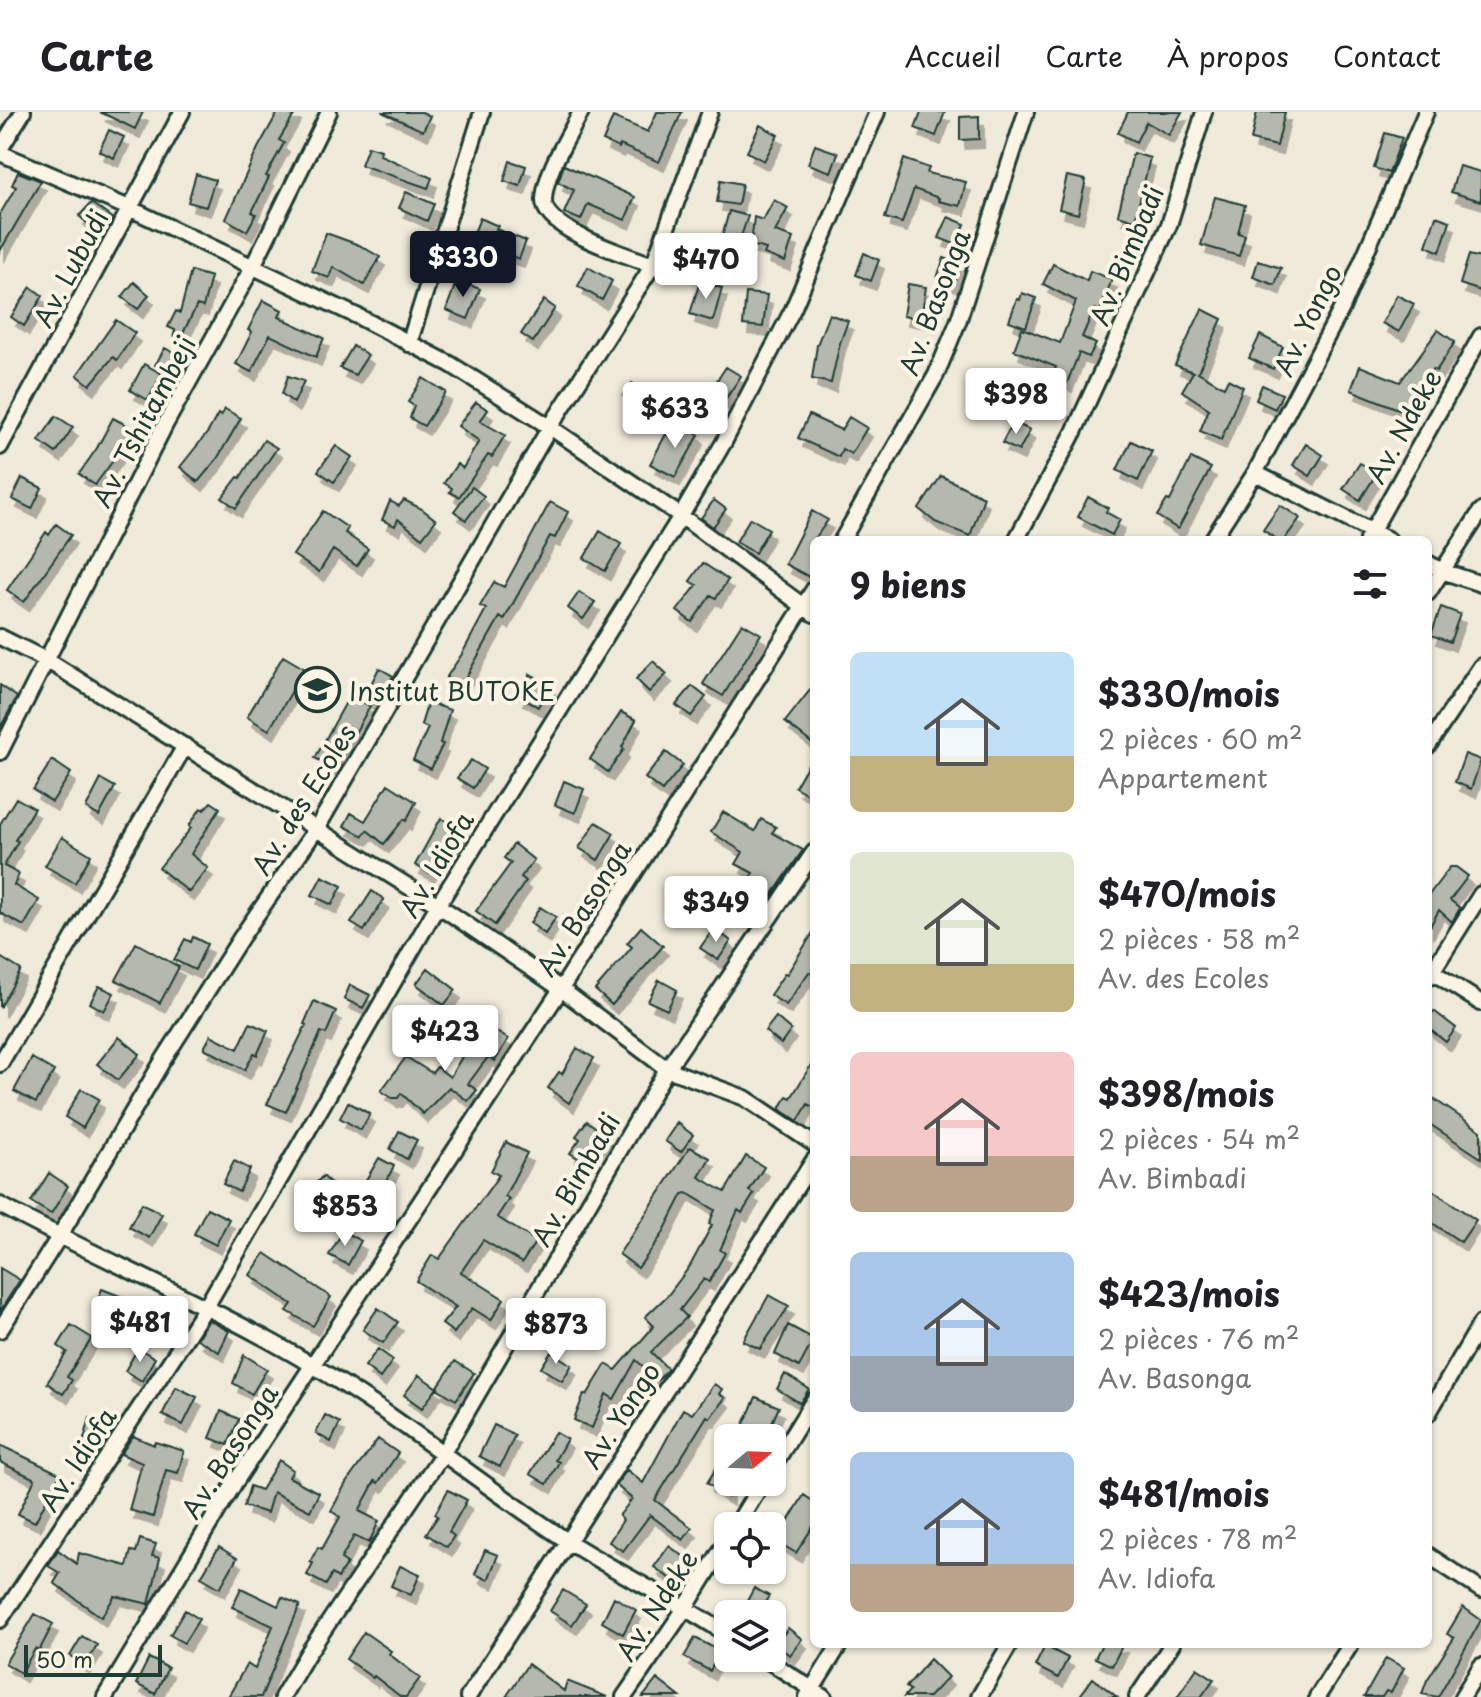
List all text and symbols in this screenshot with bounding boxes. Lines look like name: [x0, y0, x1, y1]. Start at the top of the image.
text: Carte: [40, 27, 154, 84]
text: Accueil: [905, 34, 1001, 77]
text: Carte: [1045, 34, 1123, 77]
text: À propos: [1167, 34, 1289, 77]
text: Contact: [1333, 34, 1441, 77]
street label: Av. Bimbadi: [1079, 179, 1173, 331]
street label: Av. Lubudi: [23, 202, 117, 334]
street label: Av. Basonga: [888, 223, 980, 380]
pin: $330: [416, 231, 510, 299]
pin: $470: [659, 233, 753, 301]
text: $330: [428, 237, 498, 276]
text: $470: [672, 239, 740, 278]
street label: Av. Yongo: [1263, 258, 1351, 382]
street label: Av. Tshitambeji: [81, 328, 205, 514]
street label: Av. Ndeke: [1356, 362, 1450, 490]
pin: $398: [969, 368, 1063, 436]
text: $398: [983, 374, 1049, 413]
pin: $633: [628, 382, 722, 450]
text: $633: [641, 388, 709, 427]
text: 9 biens: [850, 558, 966, 610]
icon: filters: [1348, 562, 1392, 606]
school or university icon: Institut BUTOKE: [294, 666, 342, 714]
text: $330/mois: [1098, 667, 1280, 719]
place label: Institut BUTOKE: [349, 671, 555, 710]
icon: home: [914, 684, 1010, 780]
street label: Av. des Ecoles: [241, 716, 365, 882]
text: 2 pièces · 60 m²: [1098, 719, 1303, 758]
text: Appartement: [1098, 758, 1268, 797]
street label: Av. Idiofa: [389, 803, 483, 924]
street label: Av. Basonga: [526, 832, 641, 983]
text: $470/mois: [1098, 867, 1276, 919]
pin: $349: [669, 876, 763, 944]
text: $349: [682, 882, 750, 921]
icon: home: [914, 884, 1010, 980]
text: 2 pièces · 58 m²: [1098, 919, 1300, 958]
text: Av. des Ecoles: [1098, 958, 1269, 997]
pin: $423: [398, 1005, 492, 1073]
text: $423: [410, 1011, 480, 1050]
text: $398/mois: [1098, 1067, 1274, 1119]
icon: home: [914, 1084, 1010, 1180]
street label: Av. Bimbadi: [521, 1105, 629, 1253]
text: 2 pièces · 54 m²: [1098, 1119, 1300, 1158]
text: Av. Bimbadi: [1098, 1158, 1247, 1197]
pin: $853: [298, 1180, 392, 1248]
text: $853: [312, 1186, 378, 1225]
text: $423/mois: [1098, 1267, 1280, 1319]
icon: home: [914, 1284, 1010, 1380]
pin: $481: [93, 1296, 187, 1364]
pin: $873: [509, 1298, 603, 1366]
text: $481: [109, 1302, 171, 1341]
text: $873: [524, 1304, 588, 1343]
text: 2 pièces · 76 m²: [1098, 1319, 1299, 1358]
street label: Av. Yongo: [571, 1354, 669, 1476]
text: Av. Basonga: [1098, 1358, 1251, 1397]
street label: Av. Basonga: [171, 1375, 287, 1526]
street label: Av. Idiofa: [29, 1399, 126, 1519]
north arrow: [714, 1424, 786, 1496]
map controls: [714, 1424, 786, 1672]
text: $481/mois: [1098, 1467, 1270, 1519]
icon: home: [914, 1484, 1010, 1580]
button: locate: [714, 1512, 786, 1584]
text: 2 pièces · 78 m²: [1098, 1519, 1298, 1558]
street label: Av. Ndeke: [606, 1542, 706, 1668]
text: Av. Idiofa: [1098, 1558, 1215, 1597]
button: layers: [714, 1600, 786, 1672]
scale bar: [24, 1641, 162, 1677]
text: 50 m: [36, 1642, 93, 1675]

